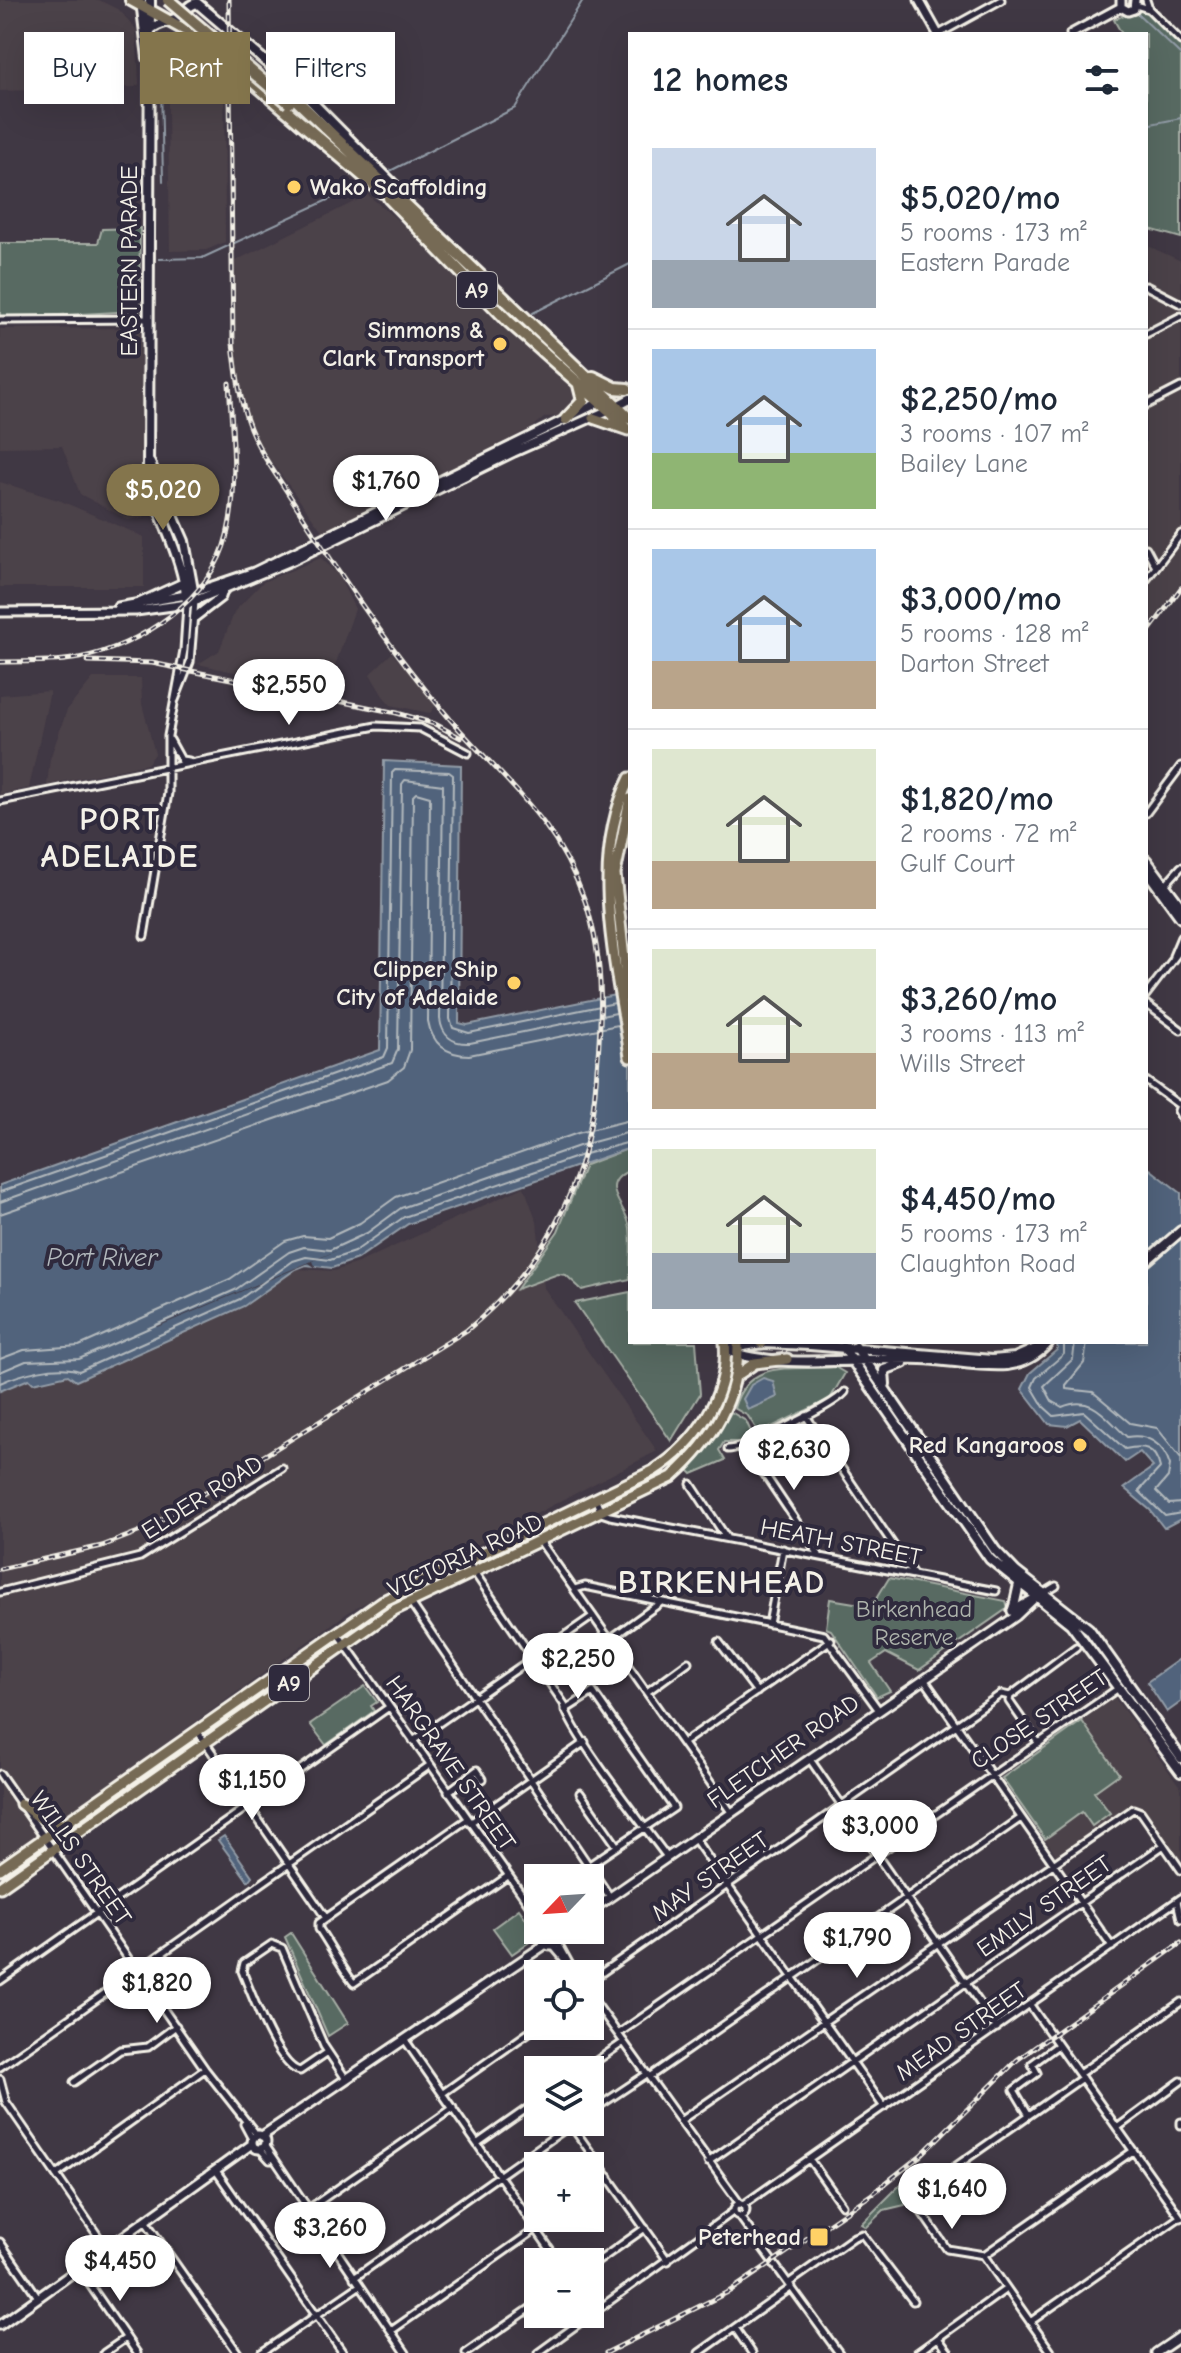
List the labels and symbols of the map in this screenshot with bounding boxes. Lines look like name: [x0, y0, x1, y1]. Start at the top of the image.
street label: EASTERN PARADE: [115, 165, 143, 357]
place label: Wako Scaffolding: [310, 173, 488, 201]
marker: Wako Scaffolding: [285, 178, 303, 196]
road number: A9: [457, 272, 497, 308]
place label: Simmons & Clark Transport: [322, 316, 485, 372]
marker: Simmons & Clark Transport: [491, 335, 509, 353]
pin: $1,760: [321, 455, 451, 523]
pin: $5,020: [98, 464, 228, 532]
pin: $2,550: [224, 659, 354, 727]
district label: PORT ADELAIDE: [41, 801, 199, 875]
place label: Clipper Ship City of Adelaide: [336, 955, 498, 1011]
marker: Clipper Ship City of Adelaide: [505, 974, 523, 992]
water label: Port River: [46, 1243, 159, 1273]
pin: $2,630: [729, 1424, 859, 1492]
place label: Red Kangaroos: [909, 1431, 1064, 1459]
marker: Red Kangaroos: [1071, 1436, 1089, 1454]
street label: ELDER ROAD: [136, 1449, 268, 1545]
street label: VICTORIA ROAD: [383, 1507, 547, 1603]
street label: HEATH STREET: [758, 1513, 924, 1571]
district label: BIRKENHEAD: [618, 1564, 826, 1601]
park label: Birkenhead Reserve: [856, 1595, 972, 1651]
pin: $2,250: [513, 1633, 643, 1701]
street label: CLOSE STREET: [965, 1663, 1113, 1775]
road number: A9: [269, 1665, 309, 1701]
street label: HARGRAVE STREET: [380, 1670, 522, 1856]
street label: FLETCHER ROAD: [702, 1688, 864, 1814]
pin: $1,150: [187, 1754, 317, 1822]
street label: WILLS STREET: [24, 1786, 138, 1931]
pin: $3,000: [815, 1800, 945, 1868]
street label: MAY STREET: [646, 1825, 774, 1927]
street label: EMILY STREET: [971, 1849, 1117, 1963]
north arrow: [524, 1864, 604, 1944]
pin: $1,790: [792, 1912, 922, 1980]
pin: $1,820: [92, 1957, 222, 2025]
street label: MEAD STREET: [890, 1975, 1032, 2086]
pin: $1,640: [887, 2163, 1017, 2231]
pin: $3,260: [265, 2202, 395, 2270]
place label: Peterhead: [698, 2223, 801, 2251]
marker: Peterhead: [808, 2226, 830, 2248]
pin: $4,450: [55, 2235, 185, 2303]

